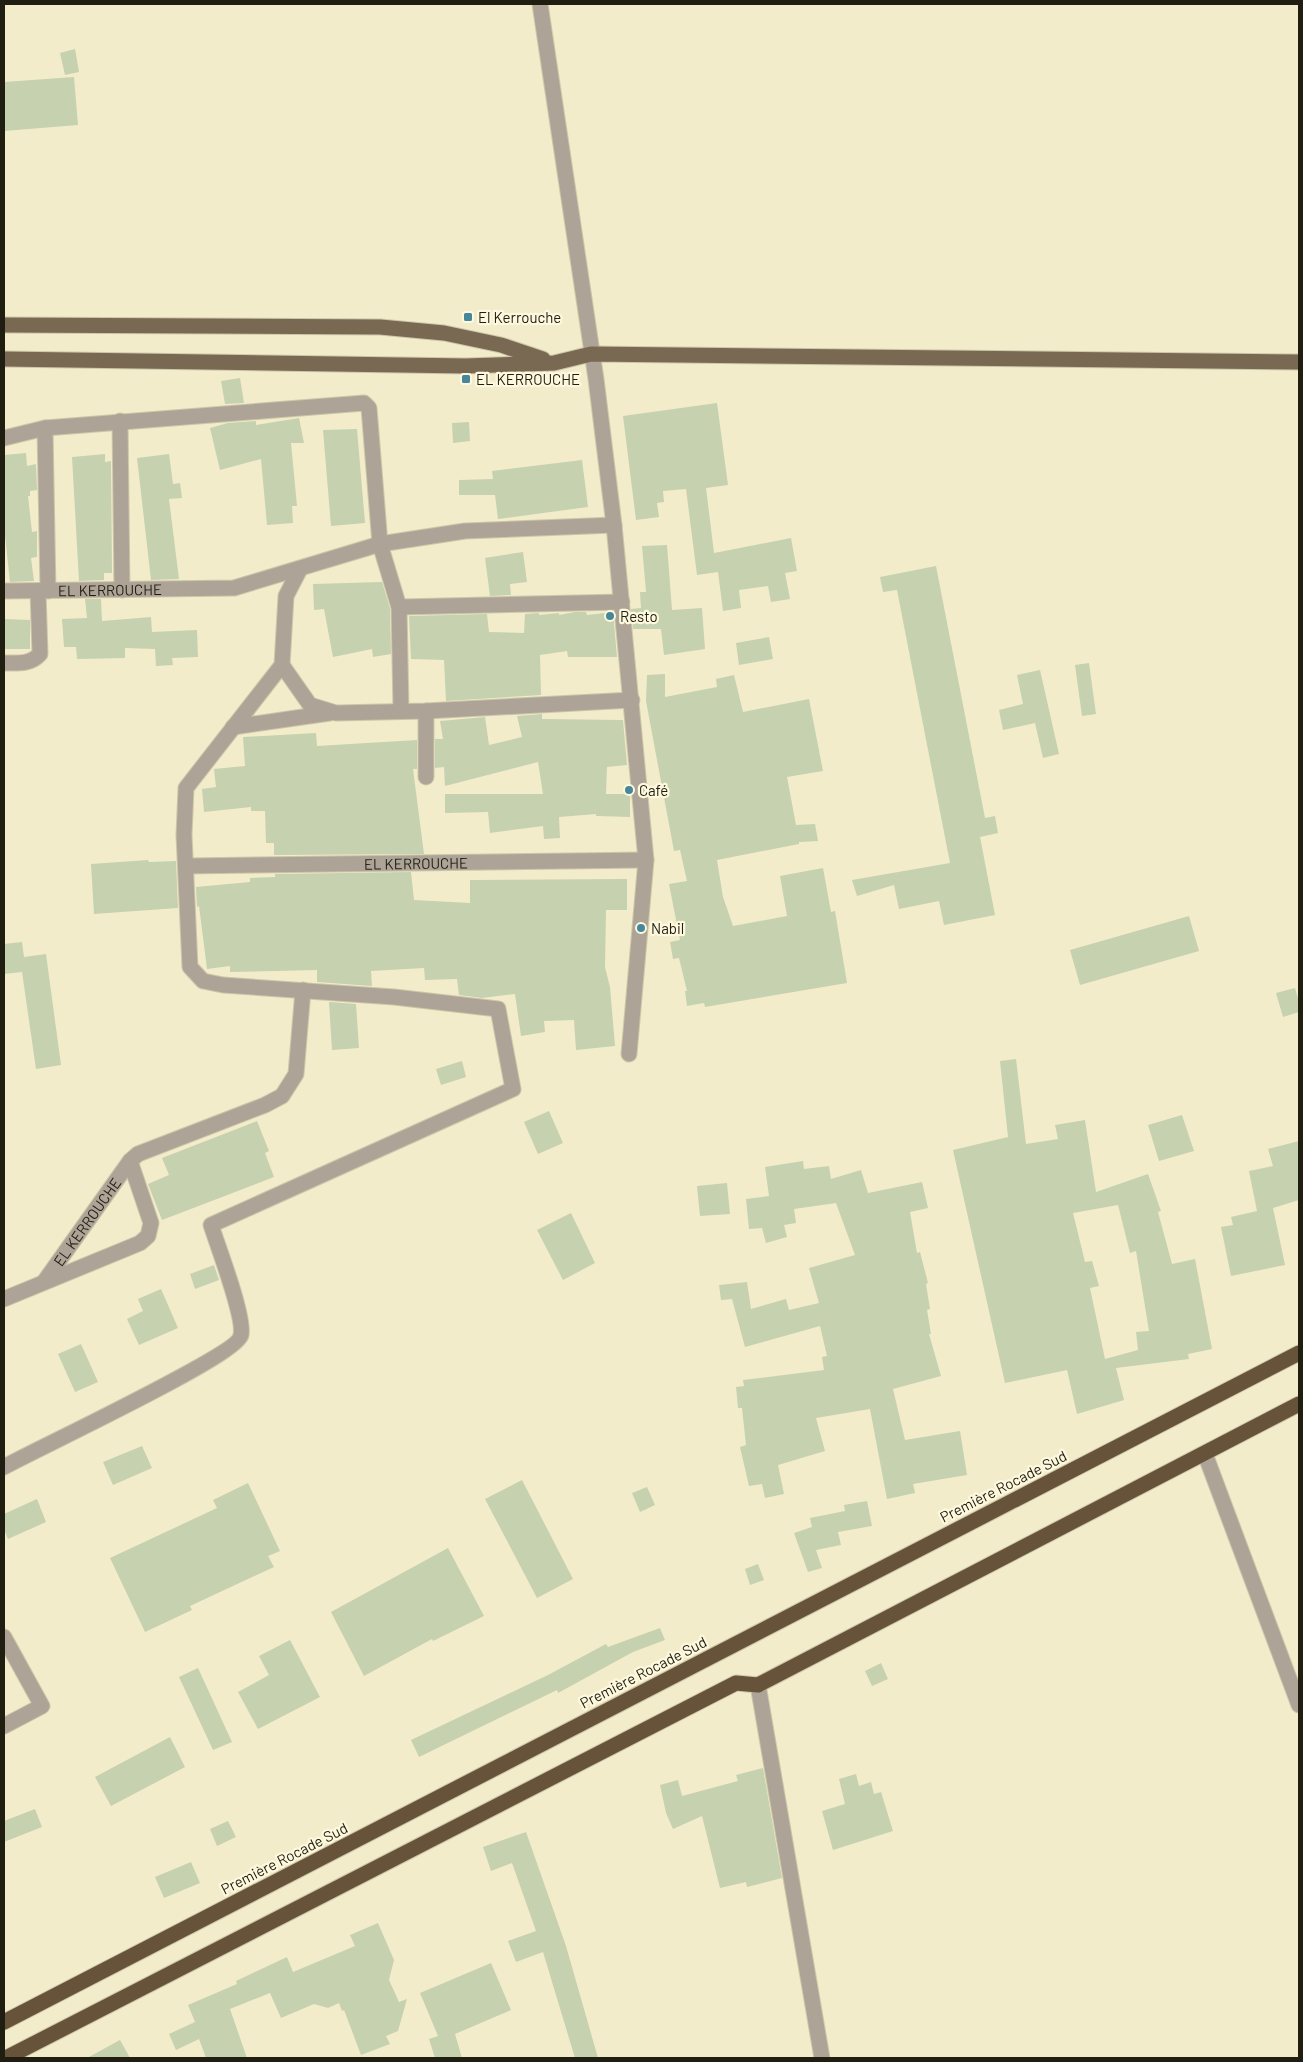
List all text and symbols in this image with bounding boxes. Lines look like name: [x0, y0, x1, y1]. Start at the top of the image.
place label: El Kerrouche: [478, 308, 561, 326]
marker: El Kerrouche: [462, 311, 474, 323]
place label: EL KERROUCHE: [476, 370, 580, 388]
marker: EL KERROUCHE: [460, 373, 472, 385]
street label: EL KERROUCHE: [58, 580, 162, 599]
place label: Resto: [620, 607, 658, 625]
marker: Resto: [604, 610, 616, 622]
place label: Café: [639, 781, 668, 799]
marker: Café: [623, 784, 635, 796]
street label: EL KERROUCHE: [364, 853, 468, 873]
place label: Nabil: [651, 919, 684, 937]
marker: Nabil: [635, 922, 647, 934]
street label: EL KERROUCHE: [49, 1174, 124, 1269]
street label: Première Rocade Sud: [937, 1446, 1069, 1526]
street label: Première Rocade Sud: [577, 1632, 709, 1712]
street label: Première Rocade Sud: [218, 1818, 350, 1898]

